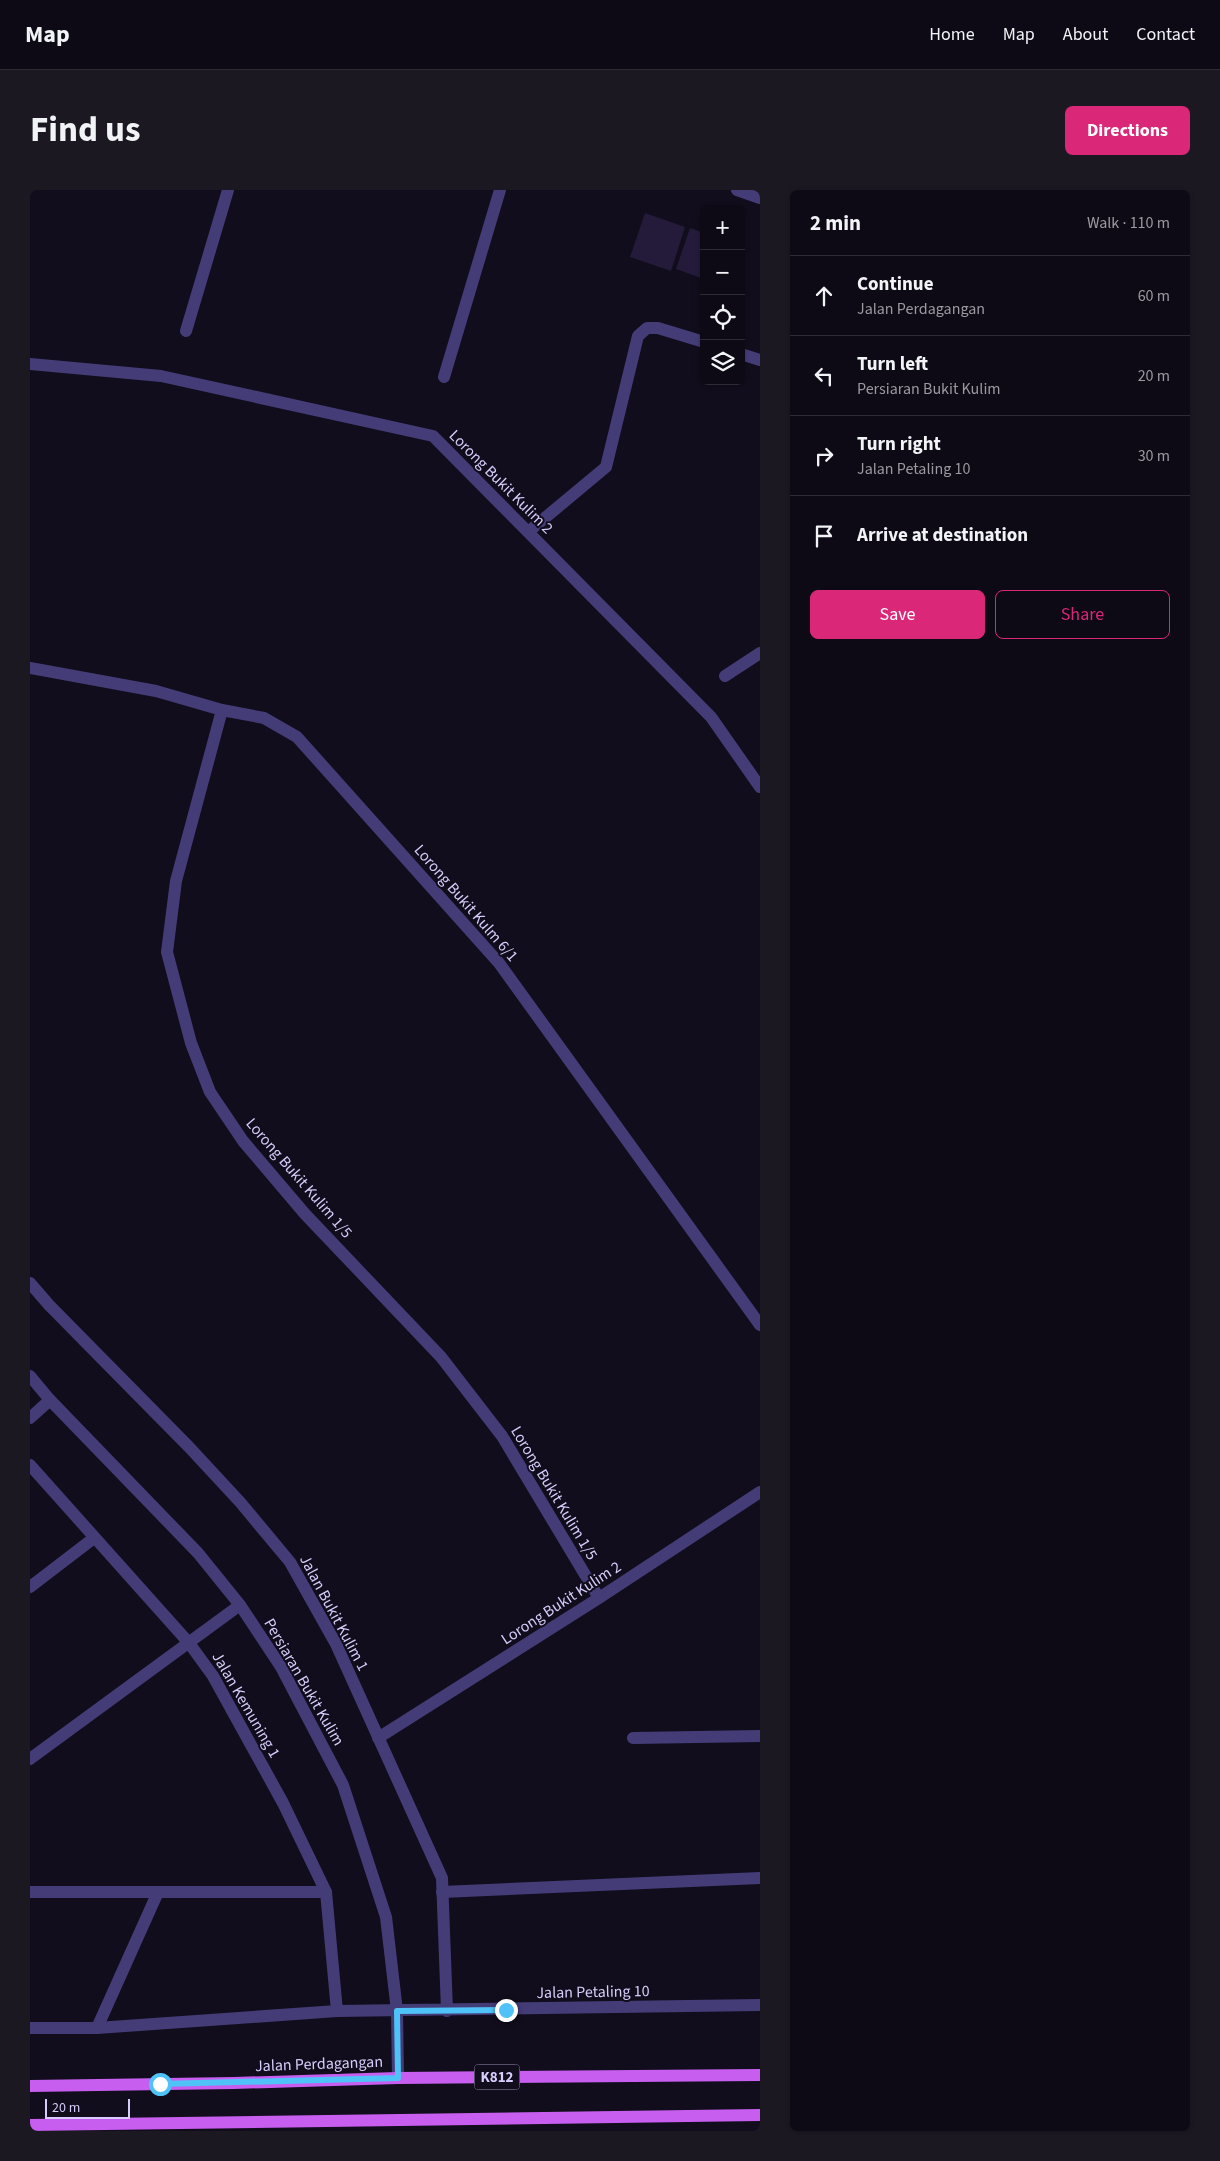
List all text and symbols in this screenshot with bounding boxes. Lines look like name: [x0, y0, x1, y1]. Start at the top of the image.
text: Map: [25, 17, 70, 52]
text: Home: [929, 22, 975, 47]
text: Map: [1003, 22, 1035, 47]
text: About: [1063, 22, 1108, 47]
text: Contact: [1136, 22, 1195, 47]
text: Find us: [30, 105, 140, 155]
button: Directions: [1065, 106, 1190, 155]
map controls: [700, 205, 745, 385]
button: +: [700, 205, 745, 250]
text: 2 min: [810, 208, 861, 238]
text: Walk · 110 m: [1087, 212, 1170, 234]
button: −: [700, 250, 745, 295]
text: Continue: [857, 271, 934, 298]
icon: ahead: [810, 282, 838, 310]
text: 60 m: [1138, 285, 1170, 307]
button: locate: [700, 295, 745, 340]
text: Jalan Perdagangan: [857, 298, 985, 320]
button: layers: [700, 340, 745, 385]
text: Turn left: [857, 351, 928, 378]
icon: left: [810, 362, 838, 390]
text: 20 m: [1138, 365, 1170, 387]
text: Persiaran Bukit Kulim: [857, 378, 1001, 400]
street label: Lorong Bukit Kulim 2: [444, 425, 558, 539]
text: Turn right: [857, 431, 941, 458]
icon: right: [810, 442, 838, 470]
text: 30 m: [1138, 445, 1170, 467]
text: Jalan Petaling 10: [857, 458, 970, 480]
icon: arrive: [810, 522, 838, 550]
text: Arrive at destination: [857, 522, 1028, 549]
button: Save: [810, 590, 985, 639]
button: Share: [995, 590, 1170, 639]
street label: Lorong Bukit Kulm 6/1: [409, 840, 523, 966]
street label: Lorong Bukit Kulim 1/5: [241, 1113, 357, 1243]
street label: Lorong Bukit Kulim 1/5: [505, 1422, 603, 1564]
street label: Jalan Bukit Kulim 1: [294, 1551, 374, 1675]
street label: Lorong Bukit Kulim 2: [497, 1556, 625, 1650]
street label: Persiaran Bukit Kulim: [259, 1614, 349, 1750]
street label: Jalan Kemuning 1: [207, 1648, 285, 1762]
street label: Jalan Petaling 10: [536, 1980, 650, 2004]
route end: [495, 1999, 518, 2022]
street label: Jalan Perdagangan: [255, 2051, 383, 2077]
road number: K812: [474, 2064, 520, 2090]
route start: [149, 2073, 172, 2096]
scale bar: [45, 2096, 130, 2119]
text: 20 m: [52, 2098, 80, 2118]

